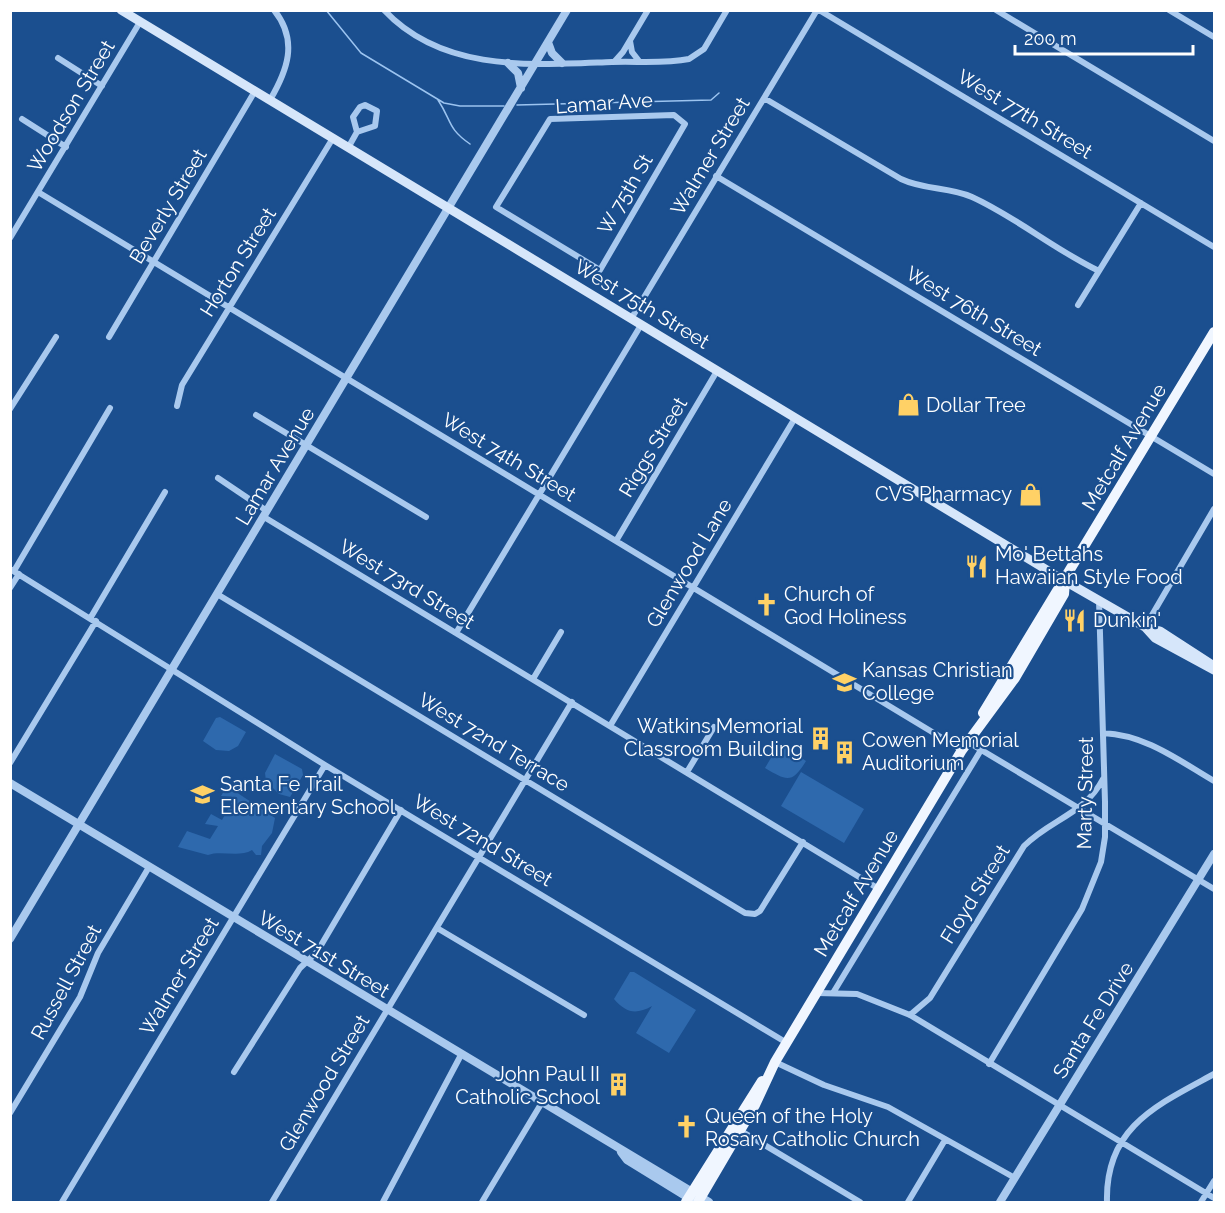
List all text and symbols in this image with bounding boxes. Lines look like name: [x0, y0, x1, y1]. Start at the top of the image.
scale bar: [1015, 18, 1194, 56]
text: 200 m: [1024, 28, 1077, 49]
street label: Woodson Street: [22, 35, 120, 176]
street label: West 77th Street: [953, 64, 1097, 164]
street label: Lamar Ave: [554, 88, 654, 118]
street label: Walmer Street: [665, 92, 755, 219]
street label: Beverly Street: [124, 144, 212, 268]
street label: W 75th St: [592, 149, 658, 238]
street label: Horton Street: [195, 203, 281, 321]
street label: West 75th Street: [570, 254, 714, 354]
street label: West 76th Street: [902, 261, 1047, 361]
street label: Metcalf Avenue: [1077, 379, 1171, 515]
street label: Riggs Street: [614, 392, 692, 501]
shop icon: Dollar Tree: [895, 392, 921, 418]
place label: Dollar Tree: [926, 393, 1026, 417]
street label: Lamar Avenue: [230, 403, 320, 529]
street label: West 74th Street: [438, 407, 581, 507]
shop icon: CVS Pharmacy: [1017, 481, 1043, 507]
place label: CVS Pharmacy: [875, 482, 1012, 506]
street label: Glenwood Lane: [641, 494, 737, 632]
street label: West 73rd Street: [335, 534, 479, 634]
place label: Mo' Bettahs Hawaiian Style Food: [995, 542, 1183, 589]
restaurant icon: Mo' Bettahs Hawaiian Style Food: [964, 553, 990, 579]
place label: Church of God Holiness: [784, 582, 907, 629]
church icon: Church of God Holiness: [753, 592, 779, 618]
restaurant icon: Dunkin': [1062, 607, 1088, 633]
place label: Dunkin': [1093, 608, 1161, 632]
place label: Kansas Christian College: [862, 658, 1013, 705]
school or university icon: Kansas Christian College: [831, 669, 857, 695]
street label: West 72nd Terrace: [414, 687, 574, 797]
place label: Watkins Memorial Classroom Building: [624, 714, 804, 761]
building icon: Watkins Memorial Classroom Building: [808, 725, 834, 751]
place label: Cowen Memorial Auditorium: [862, 728, 1019, 775]
street label: Marty Street: [1072, 736, 1098, 850]
building icon: Cowen Memorial Auditorium: [831, 739, 857, 765]
place label: Santa Fe Trail Elementary School: [220, 772, 396, 819]
school or university icon: Santa Fe Trail Elementary School: [189, 782, 215, 808]
street label: West 72nd Street: [409, 789, 557, 891]
street label: Metcalf Avenue: [809, 825, 903, 961]
street label: Floyd Street: [935, 840, 1015, 948]
street label: West 71st Street: [254, 905, 394, 1003]
street label: Walmer Street: [134, 912, 224, 1039]
street label: Russell Street: [26, 920, 106, 1044]
street label: Santa Fe Drive: [1048, 957, 1139, 1083]
street label: Glenwood Street: [274, 1010, 375, 1156]
place label: John Paul II Catholic School: [455, 1062, 601, 1109]
building icon: John Paul II Catholic School: [605, 1072, 631, 1098]
place label: Queen of the Holy Rosary Catholic Church: [705, 1104, 920, 1151]
church icon: Queen of the Holy Rosary Catholic Church: [674, 1114, 700, 1140]

